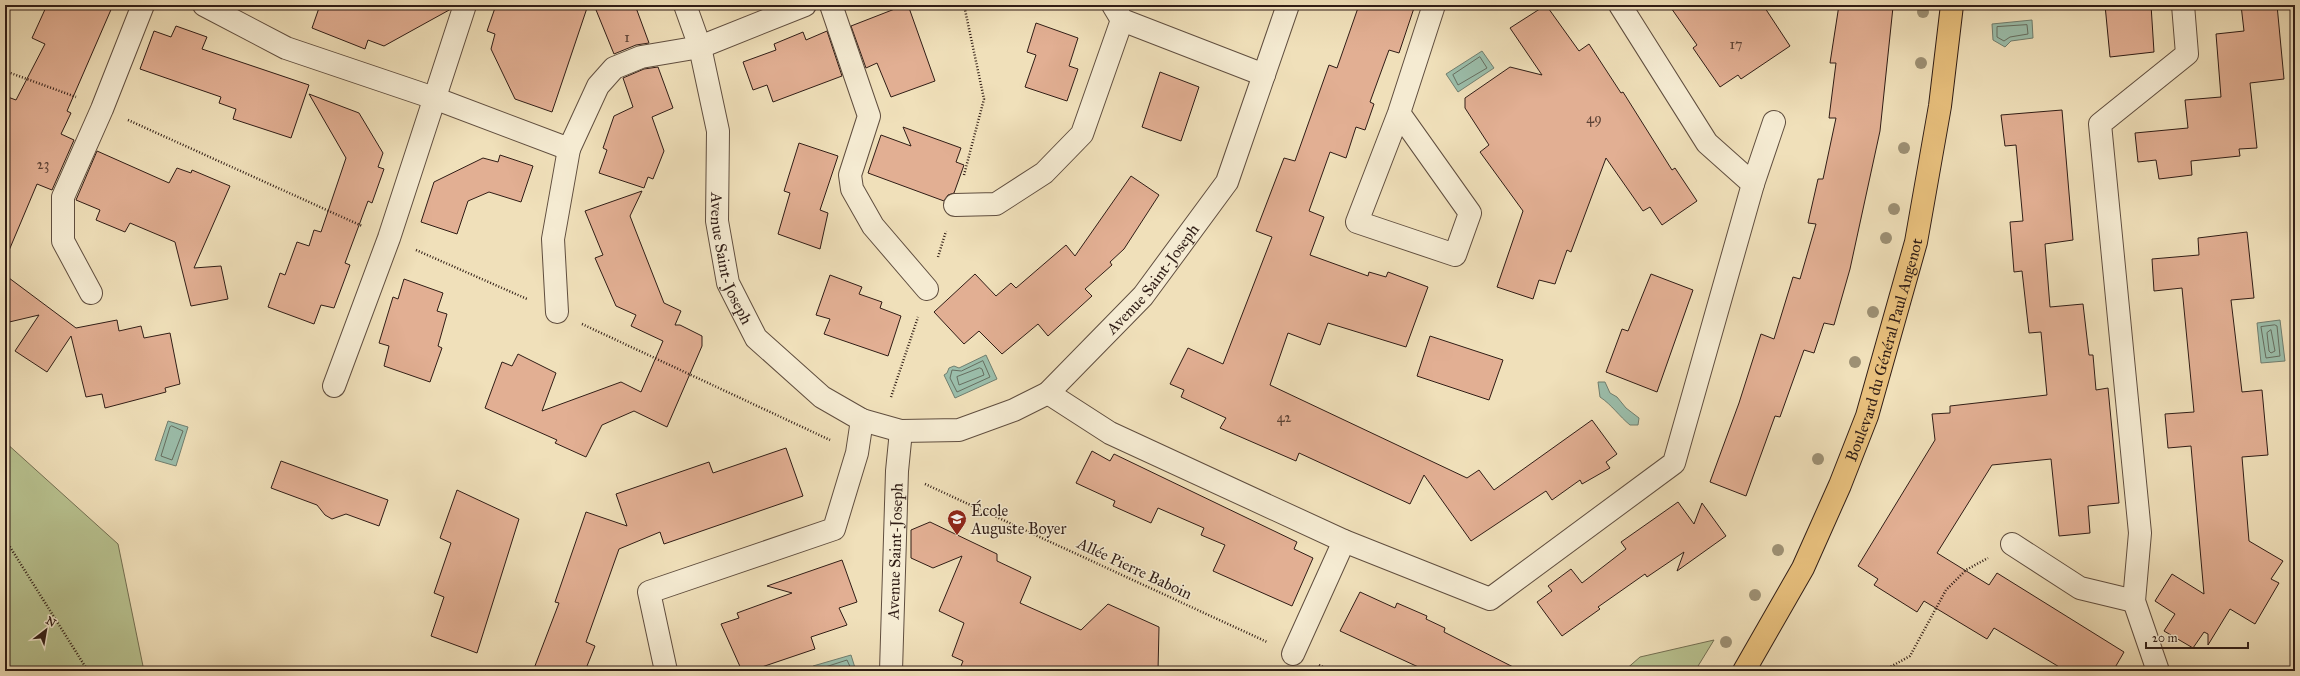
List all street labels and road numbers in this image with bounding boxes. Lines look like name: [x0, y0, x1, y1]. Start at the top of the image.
street label: Avenue Saint-Joseph: [707, 191, 756, 327]
street label: Avenue Saint-Joseph: [1102, 220, 1203, 339]
street label: Boulevard du Général Paul Angenot: [1841, 236, 1927, 464]
street label: Avenue Saint-Joseph: [884, 483, 907, 621]
street label: Allée Pierre Baboin: [1073, 533, 1196, 604]

